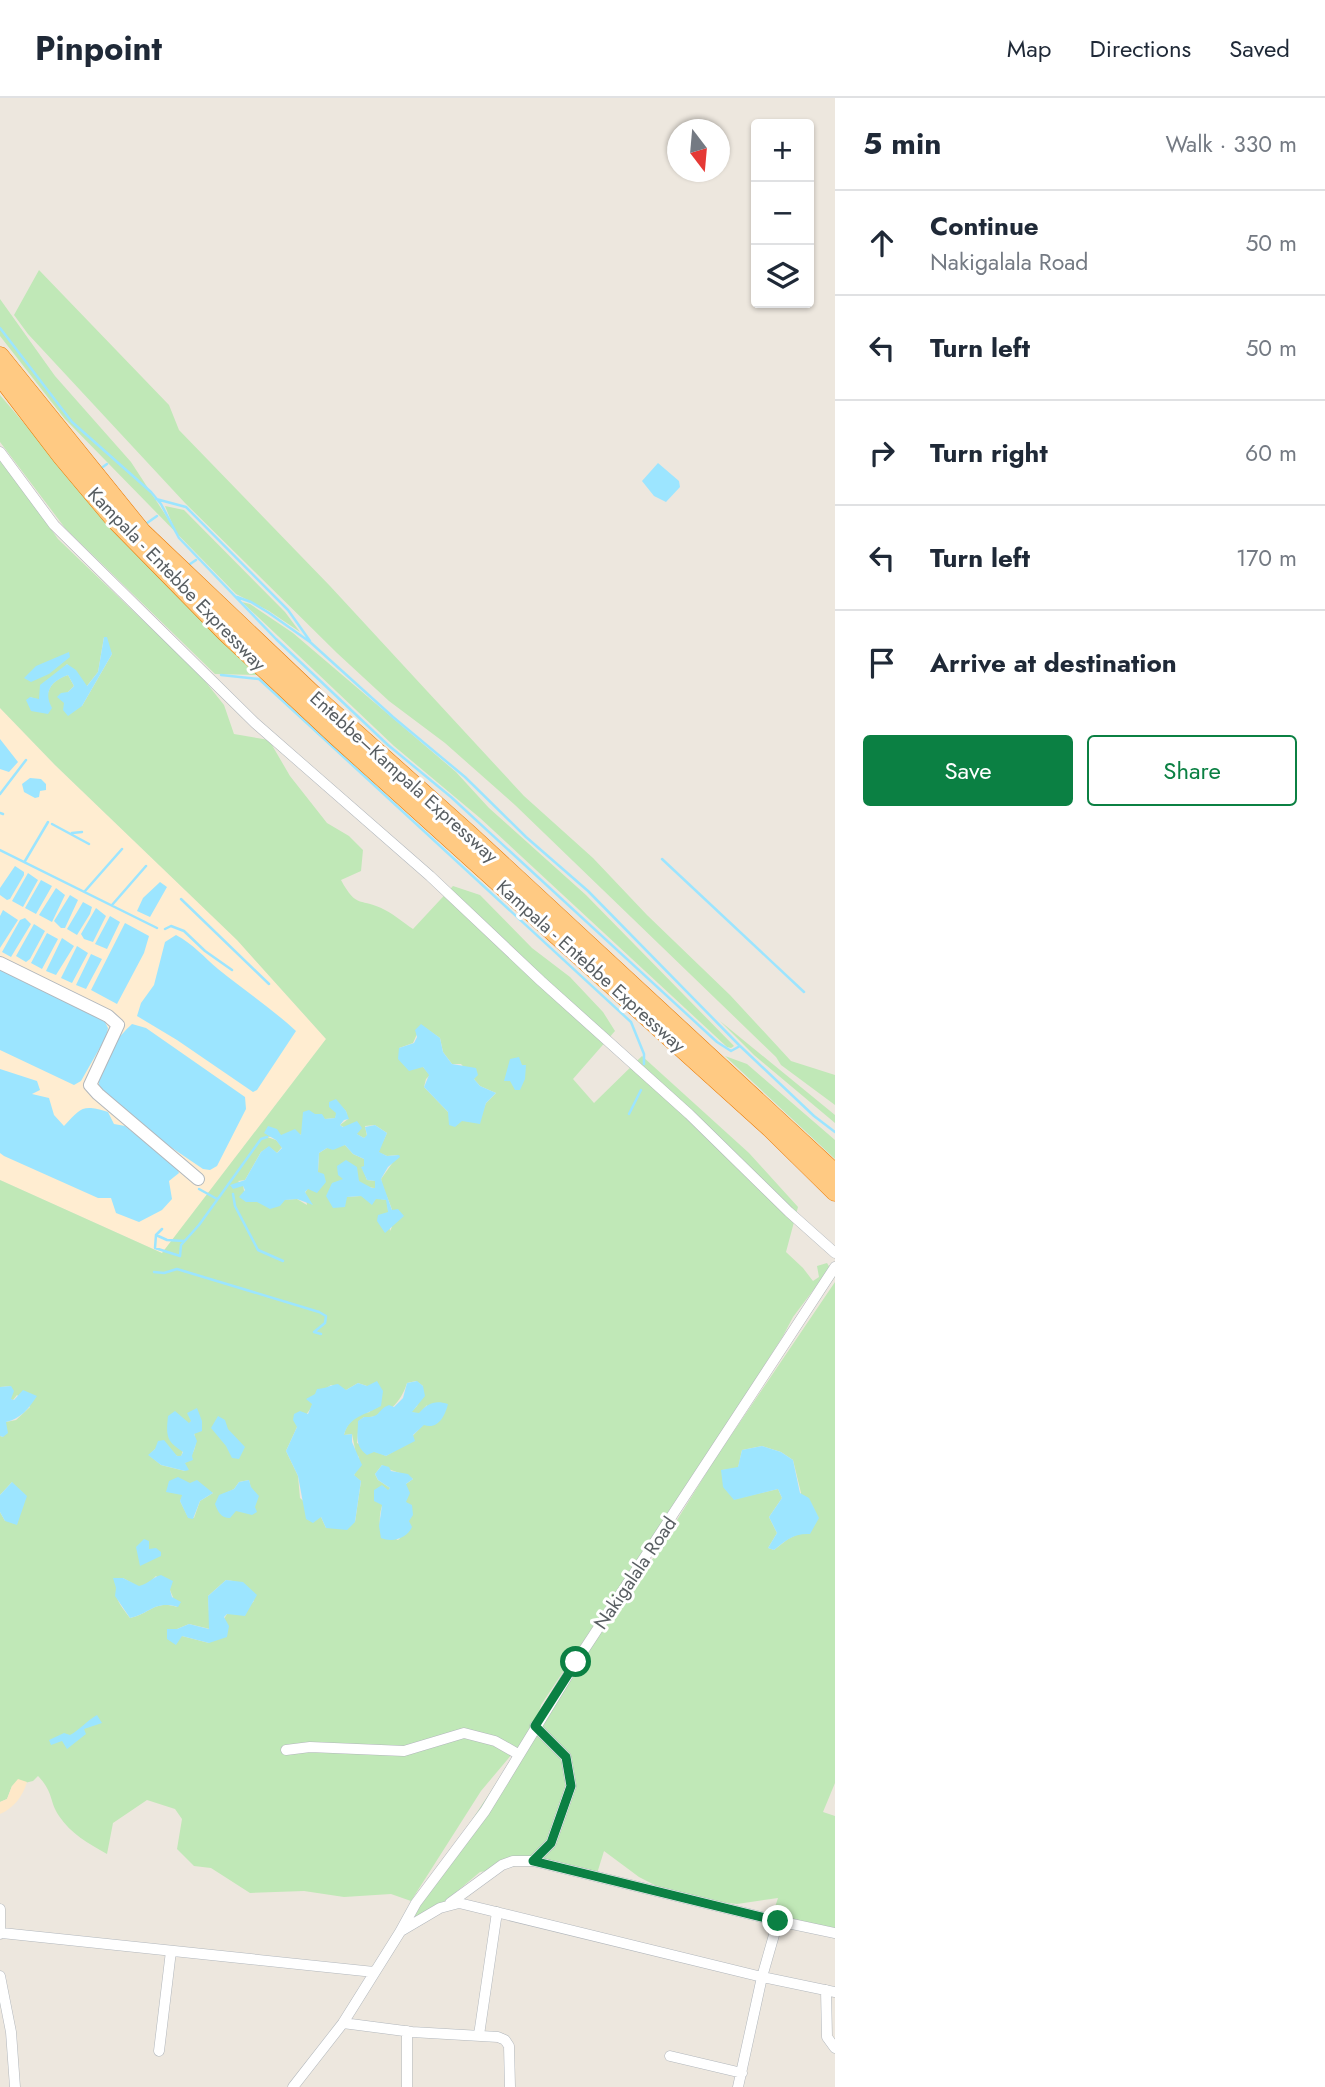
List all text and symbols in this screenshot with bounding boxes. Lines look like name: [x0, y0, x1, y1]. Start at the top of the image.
text: Pinpoint: [35, 25, 162, 72]
text: Map: [1007, 31, 1052, 66]
text: Directions: [1090, 31, 1191, 66]
text: Saved: [1229, 31, 1290, 66]
north arrow: [667, 119, 730, 182]
map controls: [751, 119, 814, 308]
button: +: [751, 119, 814, 182]
text: 5 min: [863, 122, 941, 165]
text: Walk · 330 m: [1166, 127, 1297, 161]
button: −: [751, 182, 814, 245]
text: Continue: [930, 207, 1039, 245]
icon: ahead: [863, 224, 901, 262]
text: 50 m: [1245, 226, 1297, 260]
button: layers: [751, 245, 814, 308]
text: Nakigalala Road: [930, 245, 1088, 279]
icon: left: [863, 329, 901, 367]
text: Turn left: [930, 329, 1030, 367]
text: 50 m: [1245, 331, 1297, 365]
icon: right: [863, 434, 901, 472]
text: Turn right: [930, 434, 1048, 472]
text: 60 m: [1245, 436, 1297, 470]
street label: Kampala - Entebbe Expressway: [82, 481, 273, 677]
icon: left: [863, 539, 901, 577]
text: Turn left: [930, 539, 1030, 577]
text: 170 m: [1236, 541, 1297, 575]
icon: arrive: [863, 644, 901, 682]
text: Arrive at destination: [930, 644, 1177, 682]
street label: Entebbe–Kampala Expressway: [304, 685, 505, 869]
button: Save: [863, 735, 1073, 806]
button: Share: [1087, 735, 1297, 806]
street label: Kampala - Entebbe Expressway: [490, 874, 692, 1059]
street label: Nakigalala Road: [587, 1511, 683, 1635]
route start: [560, 1646, 591, 1677]
route end: [762, 1905, 793, 1936]

